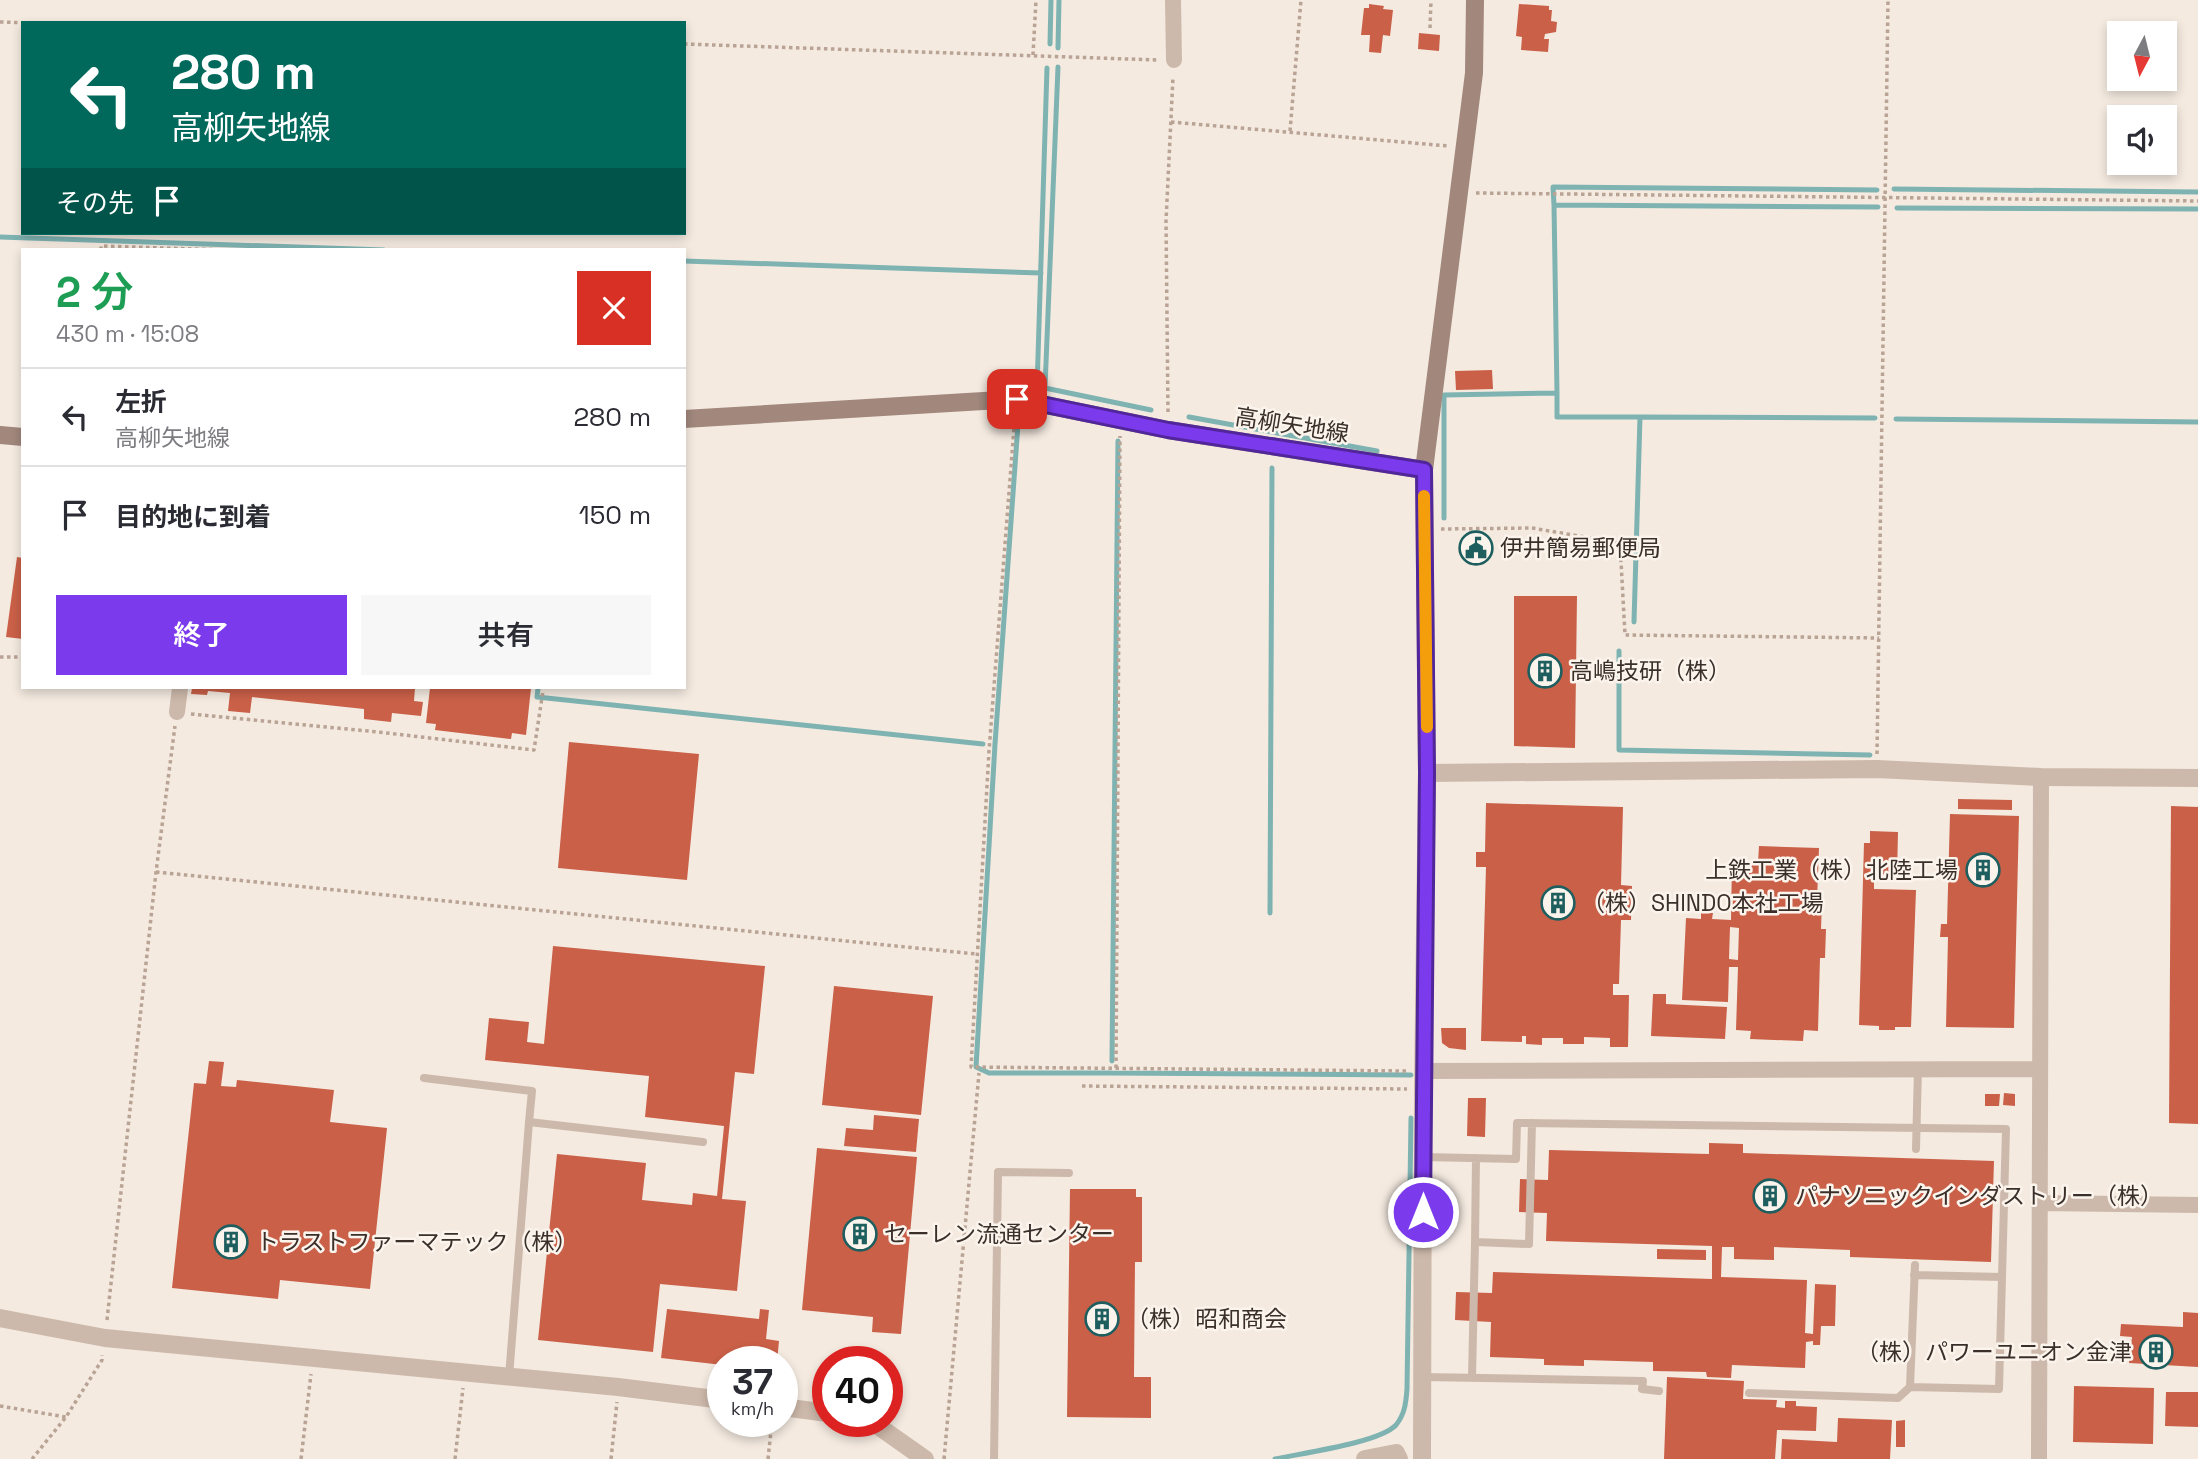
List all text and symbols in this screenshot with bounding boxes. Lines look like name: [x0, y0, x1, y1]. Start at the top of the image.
north arrow: [2107, 21, 2177, 91]
map controls: [2107, 21, 2177, 175]
text: 280 m: [171, 41, 316, 103]
icon: left: [56, 49, 147, 140]
button: sound: [2107, 105, 2177, 175]
text: 高柳矢地線: [171, 108, 331, 148]
icon: arrive: [148, 182, 186, 220]
text: その先: [56, 186, 134, 220]
text: 2 分: [56, 266, 134, 319]
button: close: [577, 271, 651, 345]
text: 430 m · 15:08: [56, 319, 199, 349]
pin: [987, 369, 1047, 429]
icon: arrive: [998, 380, 1036, 418]
text: 左折: [115, 385, 167, 419]
icon: left: [56, 398, 94, 436]
text: 280 m: [573, 400, 651, 434]
street label: 高柳矢地線: [1233, 401, 1351, 449]
text: 高柳矢地線: [115, 423, 230, 453]
icon: arrive: [56, 496, 94, 534]
text: 150 m: [579, 498, 651, 532]
text: 目的地に到着: [115, 500, 271, 534]
public building icon: 伊井簡易郵便局: [1457, 529, 1495, 567]
place label: 伊井簡易郵便局: [1500, 533, 1661, 563]
button: 終了: [56, 595, 347, 675]
button: 共有: [361, 595, 651, 675]
building icon: 高嶋技研（株）: [1526, 652, 1564, 690]
place label: 高嶋技研（株）: [1570, 656, 1731, 686]
building icon: 上鉄工業（株）北陸工場: [1964, 851, 2002, 889]
place label: 上鉄工業（株）北陸工場: [1705, 855, 1958, 885]
building icon: （株）SHINDO本社工場: [1539, 884, 1577, 922]
place label: （株）SHINDO本社工場: [1582, 888, 1824, 918]
position arrow: [1386, 1175, 1460, 1249]
building icon: パナソニックインダストリー（株）: [1751, 1177, 1789, 1215]
place label: パナソニックインダストリー（株）: [1795, 1181, 2163, 1211]
building icon: セーレン流通センター: [841, 1215, 879, 1253]
place label: セーレン流通センター: [884, 1219, 1114, 1249]
building icon: トラストファーマテック（株）: [212, 1223, 250, 1261]
place label: トラストファーマテック（株）: [256, 1227, 578, 1257]
building icon: （株）昭和商会: [1083, 1300, 1121, 1338]
place label: （株）昭和商会: [1126, 1304, 1287, 1334]
building icon: （株）パワーユニオン金津: [2137, 1333, 2175, 1371]
place label: （株）パワーユニオン金津: [1856, 1337, 2132, 1367]
speed limit sign: 40: [812, 1346, 903, 1437]
text: 37: [732, 1360, 773, 1404]
text: km/h: [731, 1397, 774, 1420]

